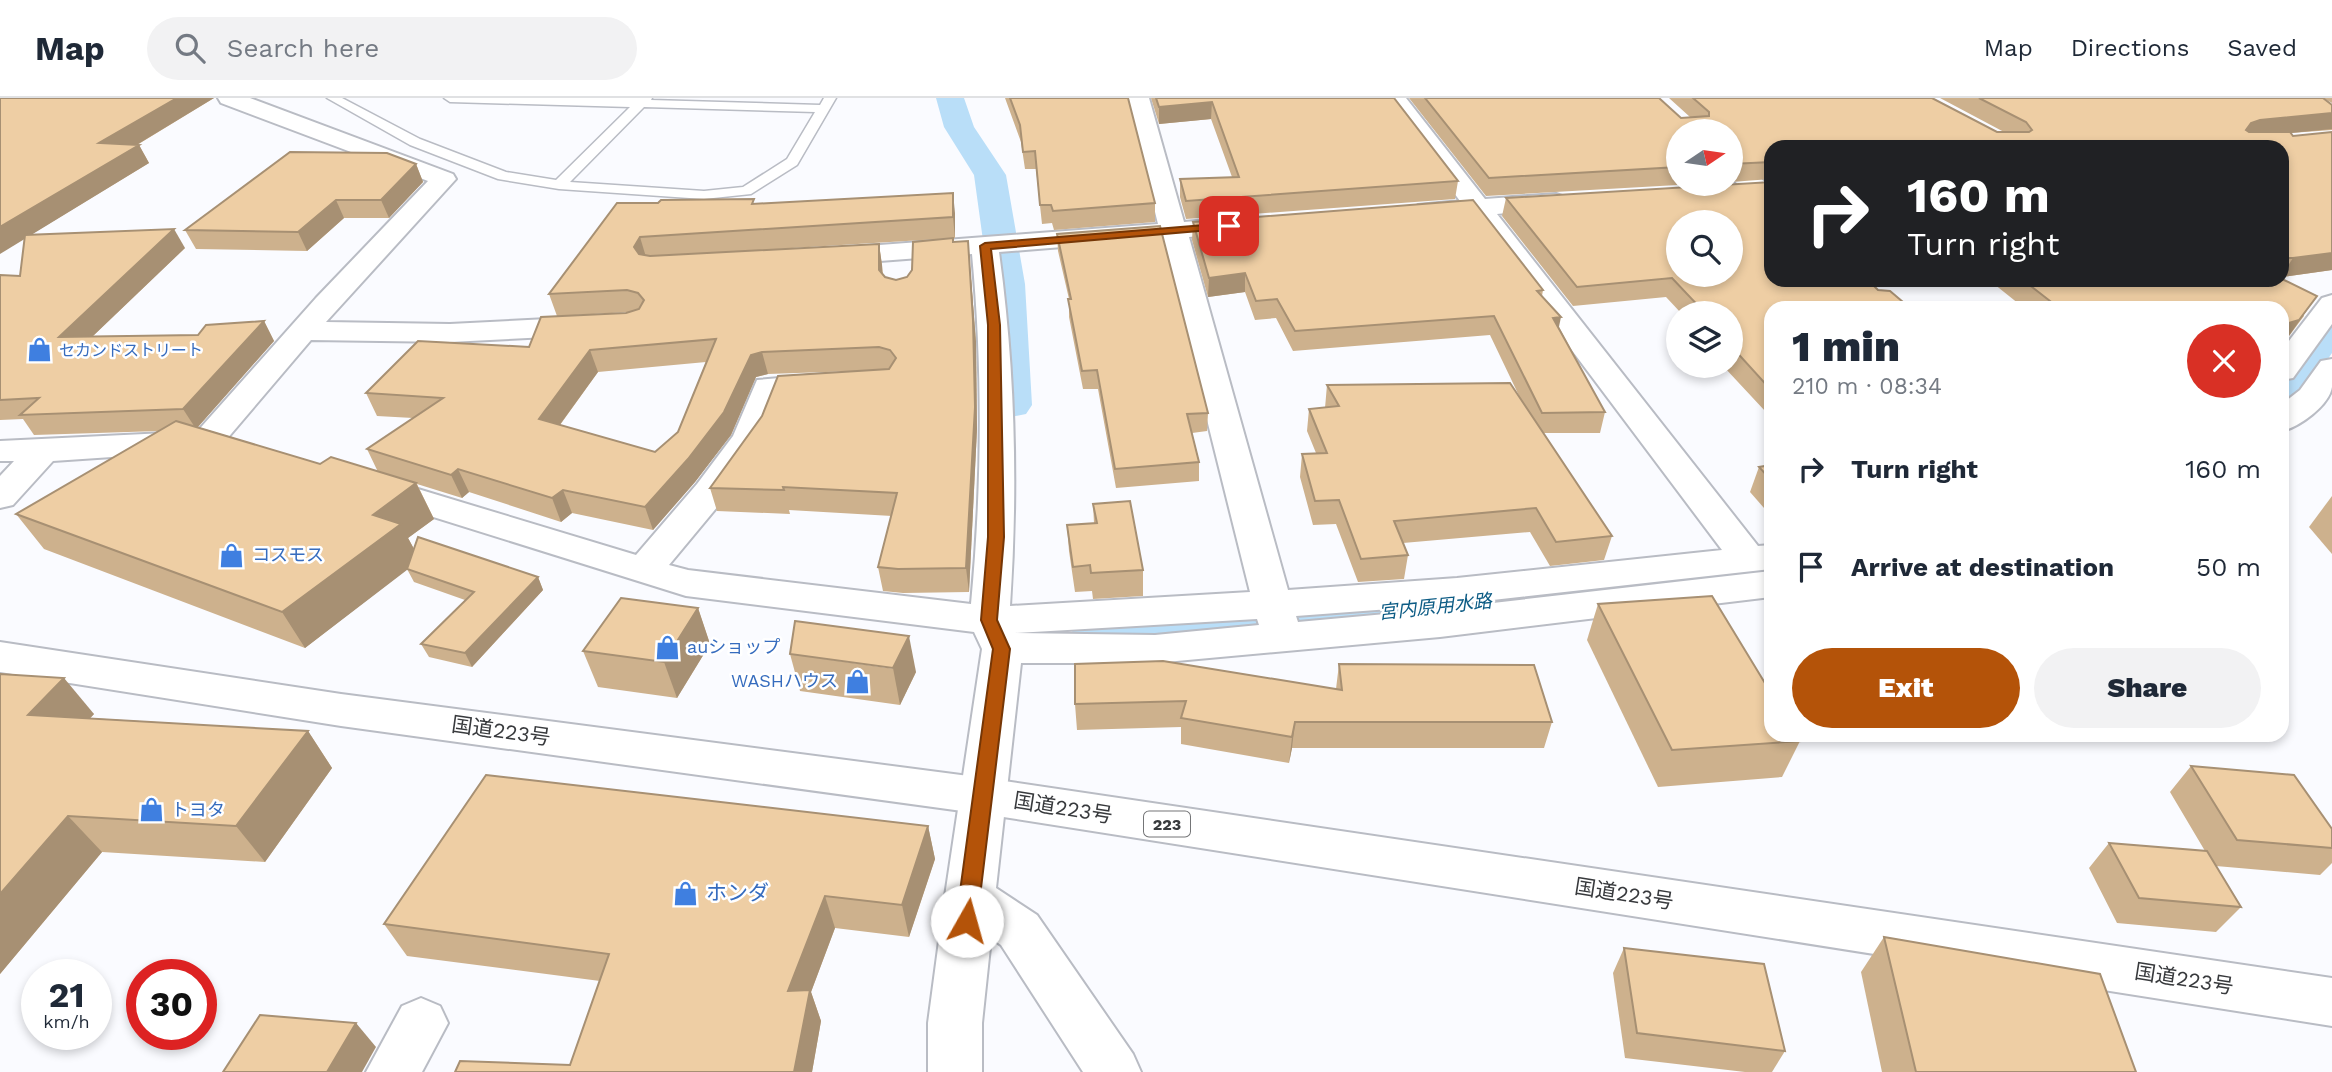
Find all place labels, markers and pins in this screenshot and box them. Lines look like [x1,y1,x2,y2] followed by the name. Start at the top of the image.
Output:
[1199,196,1259,256] pin
[25,336,53,364] shop icon: セカンドストリート
[59,341,203,360] place label: セカンドストリート
[218,541,246,569] shop icon: コスモス
[252,544,324,565] place label: コスモス
[653,633,681,661] shop icon: auショップ
[687,636,780,657] place label: auショップ
[844,667,872,695] shop icon: WASHハウス
[731,670,838,691] place label: WASHハウス
[137,796,165,824] shop icon: トヨタ
[171,799,225,820] place label: トヨタ
[672,879,700,907] shop icon: ホンダ
[706,880,769,905] place label: ホンダ

